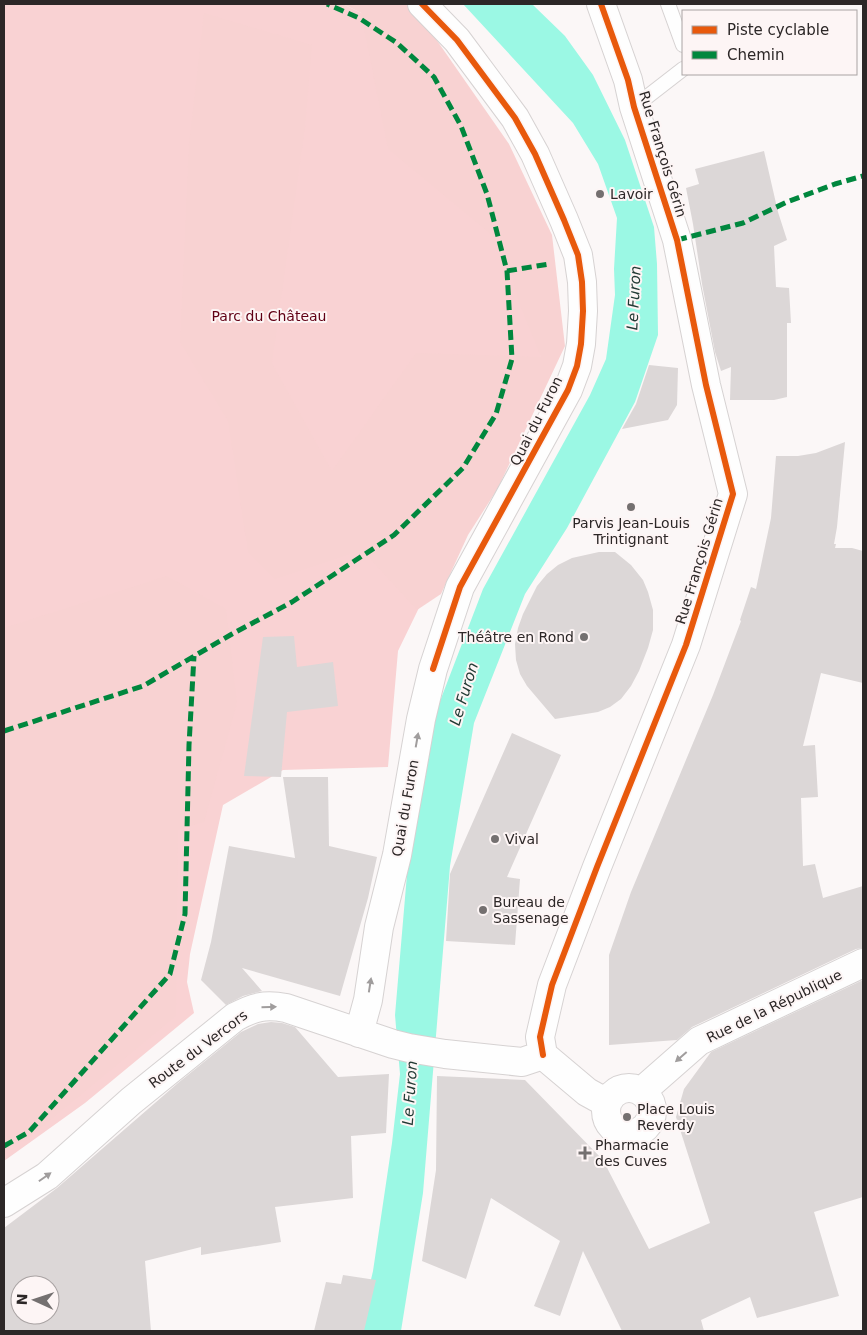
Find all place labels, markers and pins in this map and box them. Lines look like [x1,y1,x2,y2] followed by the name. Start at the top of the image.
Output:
[610,186,653,202] place label: Lavoir
[594,188,606,200] marker: Lavoir
[625,501,637,513] marker: Parvis Jean-Louis Trintignant
[572,515,690,547] place label: Parvis Jean-Louis Trintignant
[457,629,574,645] place label: Théâtre en Rond
[578,631,590,643] marker: Théâtre en Rond
[505,831,539,847] place label: Vival
[489,833,501,845] marker: Vival
[493,894,569,926] place label: Bureau de Sassenage
[477,904,489,916] marker: Bureau de Sassenage
[637,1101,715,1133] place label: Place Louis Reverdy
[621,1111,633,1123] marker: Place Louis Reverdy
[595,1137,669,1169] place label: Pharmacie des Cuves
[579,1147,591,1159] marker: Pharmacie des Cuves

